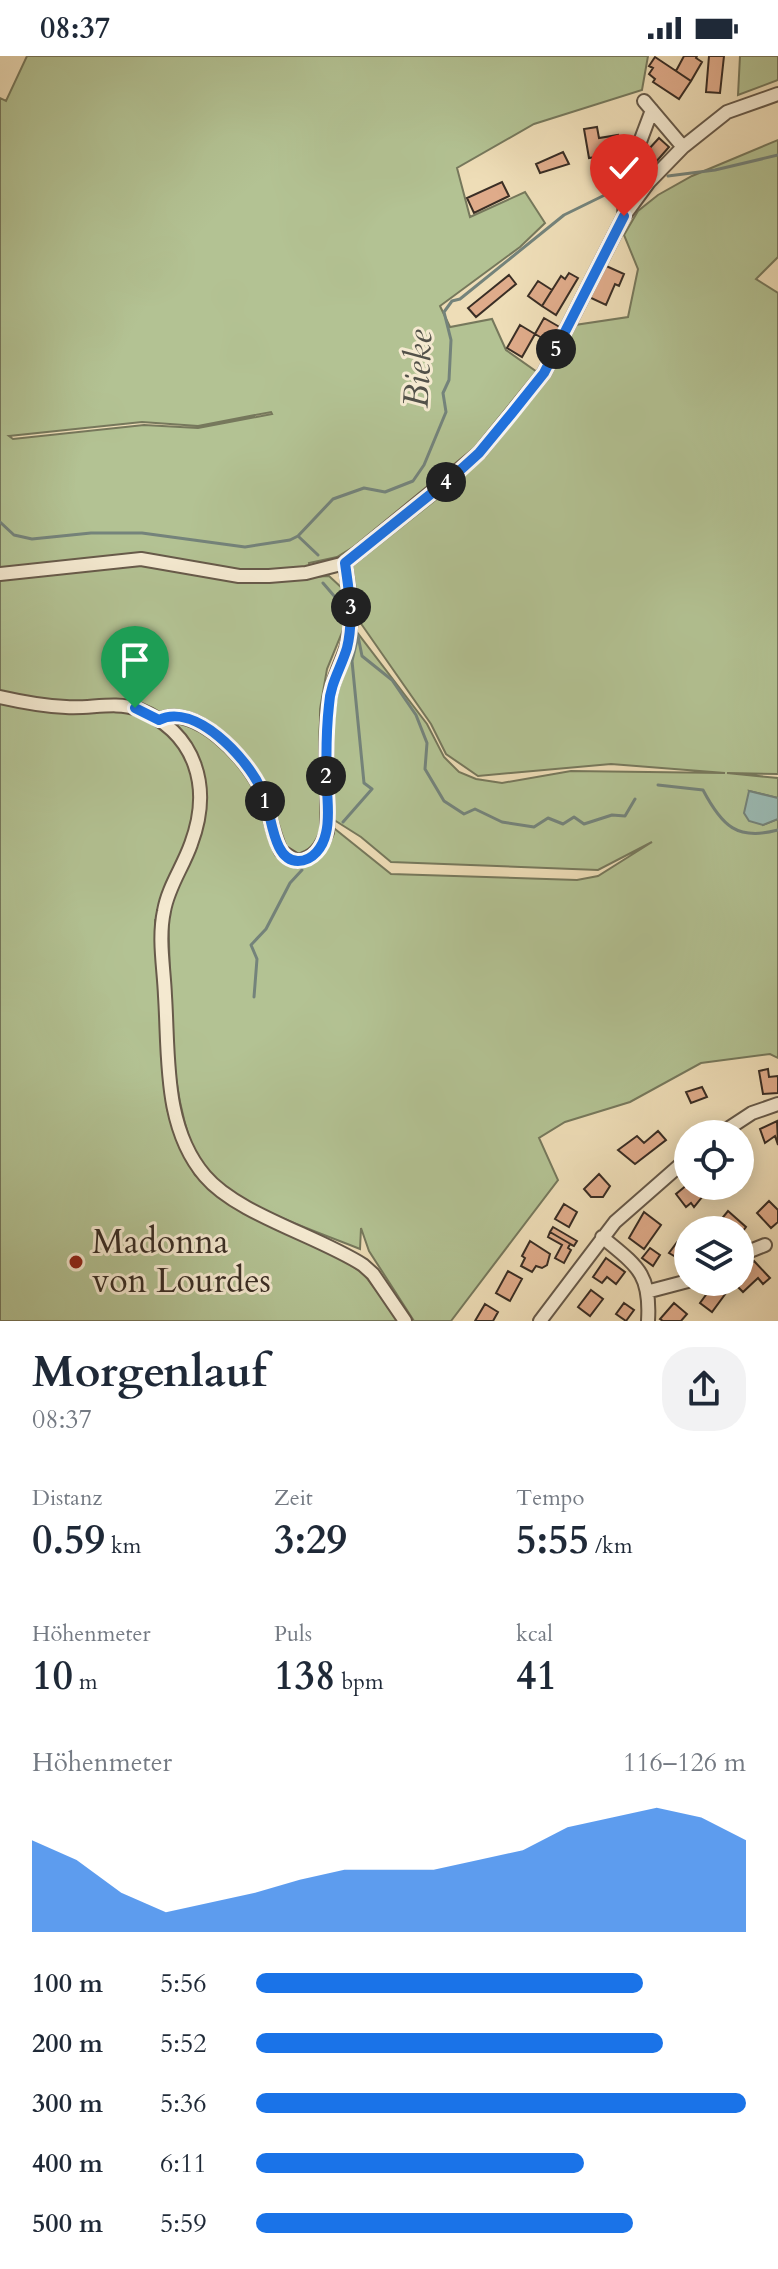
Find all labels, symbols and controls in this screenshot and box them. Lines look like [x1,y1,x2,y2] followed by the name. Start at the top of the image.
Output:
[40,8,110,49] text: 08:37
[590,134,658,216] pin
[602,146,646,190] icon: check
[391,327,445,409] water label: Bieke
[536,329,576,369] pin: 5
[550,334,562,364] text: 5
[426,462,466,502] pin: 4
[440,467,452,497] text: 4
[331,587,371,627] pin: 3
[345,592,357,622] text: 3
[101,626,169,708] pin
[113,638,157,682] icon: arrive
[306,756,346,796] pin: 2
[320,761,332,791] text: 2
[245,781,285,821] pin: 1
[259,786,271,816] text: 1
[674,1120,754,1296] map controls
[674,1120,754,1200] button: locate
[674,1216,754,1296] button: layers
[92,1219,271,1304] place label: Madonna von Lourdes
[67,1253,85,1271] marker: Madonna von Lourdes
[32,1342,267,1402] text: Morgenlauf
[662,1347,746,1431] button: share
[32,1402,92,1437] text: 08:37
[32,1483,102,1513] text: Distanz
[274,1483,313,1513] text: Zeit
[516,1483,584,1513] text: Tempo
[32,1513,105,1568] text: 0.59
[274,1513,347,1568] text: 3:29
[516,1513,589,1568] text: 5:55
[105,1531,141,1561] text: km
[589,1531,633,1561] text: /km
[32,1619,150,1649] text: Höhenmeter
[274,1619,312,1649] text: Puls
[516,1619,553,1649] text: kcal
[32,1649,73,1704] text: 10
[274,1649,335,1704] text: 138
[516,1649,557,1704] text: 41
[73,1667,98,1697] text: m
[335,1667,384,1697] text: bpm
[32,1745,172,1780] text: Höhenmeter
[623,1745,746,1780] text: 116–126 m
[32,1966,103,2001] text: 100 m
[160,1966,207,2001] text: 5:56
[32,2026,103,2061] text: 200 m
[160,2026,207,2061] text: 5:52
[32,2086,103,2121] text: 300 m
[160,2086,207,2121] text: 5:36
[32,2146,103,2181] text: 400 m
[160,2146,207,2181] text: 6:11
[32,2206,103,2241] text: 500 m
[160,2206,207,2241] text: 5:59

